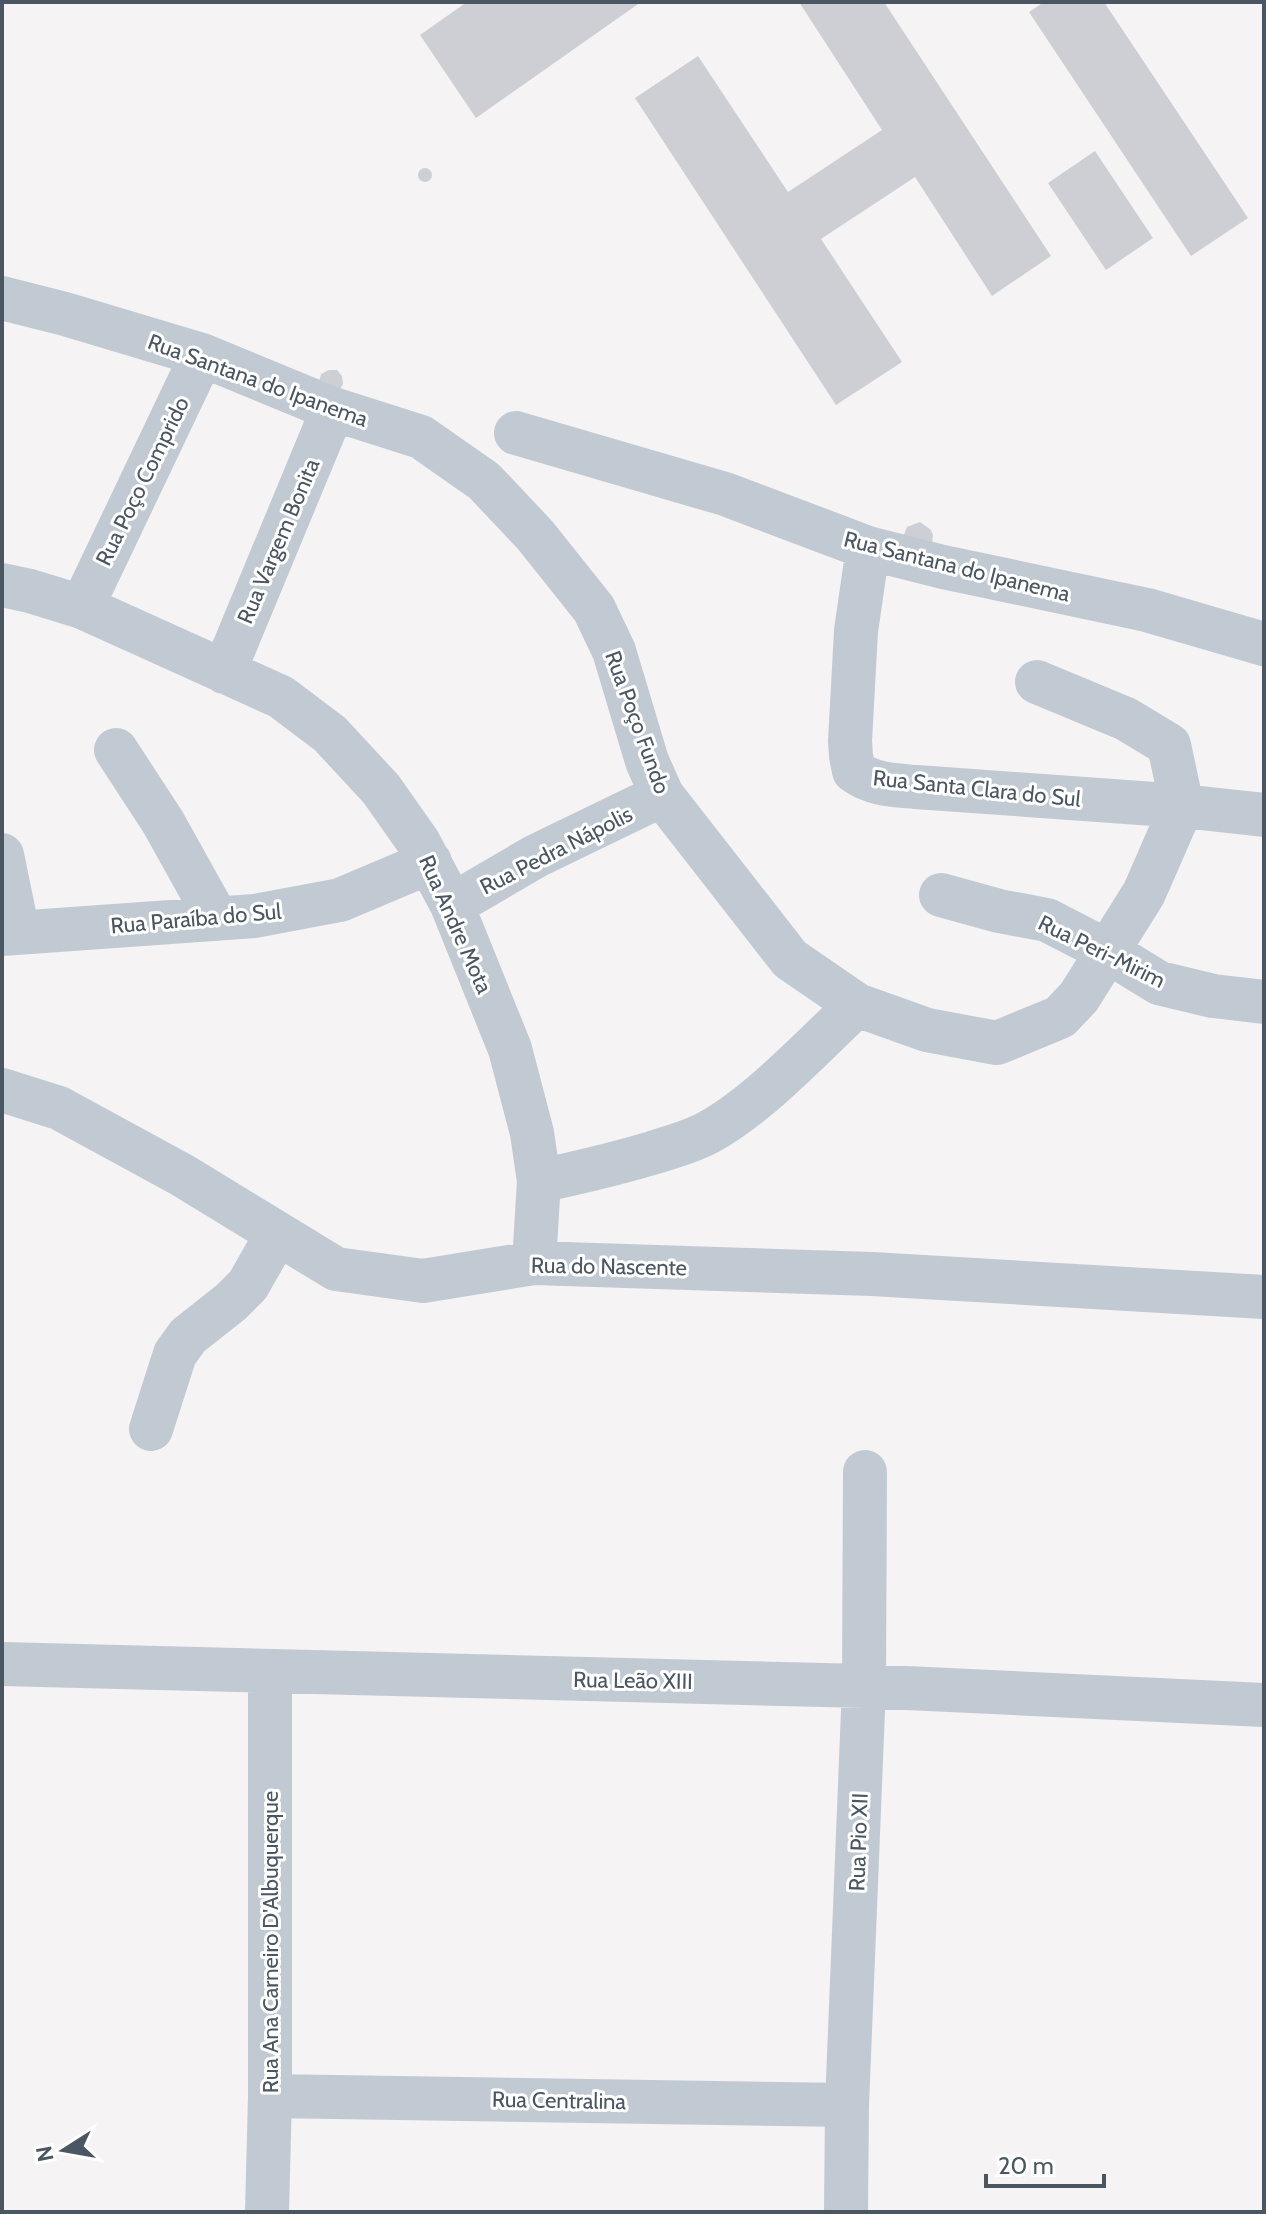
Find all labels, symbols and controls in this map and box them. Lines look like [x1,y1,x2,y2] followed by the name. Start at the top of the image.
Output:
[144,328,372,433] street label: Rua Santana do Ipanema
[90,393,195,570] street label: Rua Poço Comprido
[232,454,326,628] street label: Rua Vargem Bonita
[841,525,1073,608] street label: Rua Santana do Ipanema
[599,647,676,797] street label: Rua Poço Fundo
[872,764,1083,813] street label: Rua Santa Clara do Sul
[476,800,637,900] street label: Rua Pedra Nápolis
[413,851,498,998] street label: Rua Andre Mota
[110,898,283,939] street label: Rua Paraíba do Sul
[1034,909,1170,994] street label: Rua Peri-Mirim
[531,1252,687,1281] street label: Rua do Nascente
[573,1666,693,1695] street label: Rua Leão XIII
[257,1791,284,2093] street label: Rua Ana Carneiro D'Albuquerque
[843,1792,874,1892] street label: Rua Pio XII
[492,2086,627,2115] street label: Rua Centralina
[24,2110,104,2190] north arrow
[986,2138,1104,2188] scale bar
[30,2144,60,2164] text: N
[998,2151,1054,2180] text: 20 m

